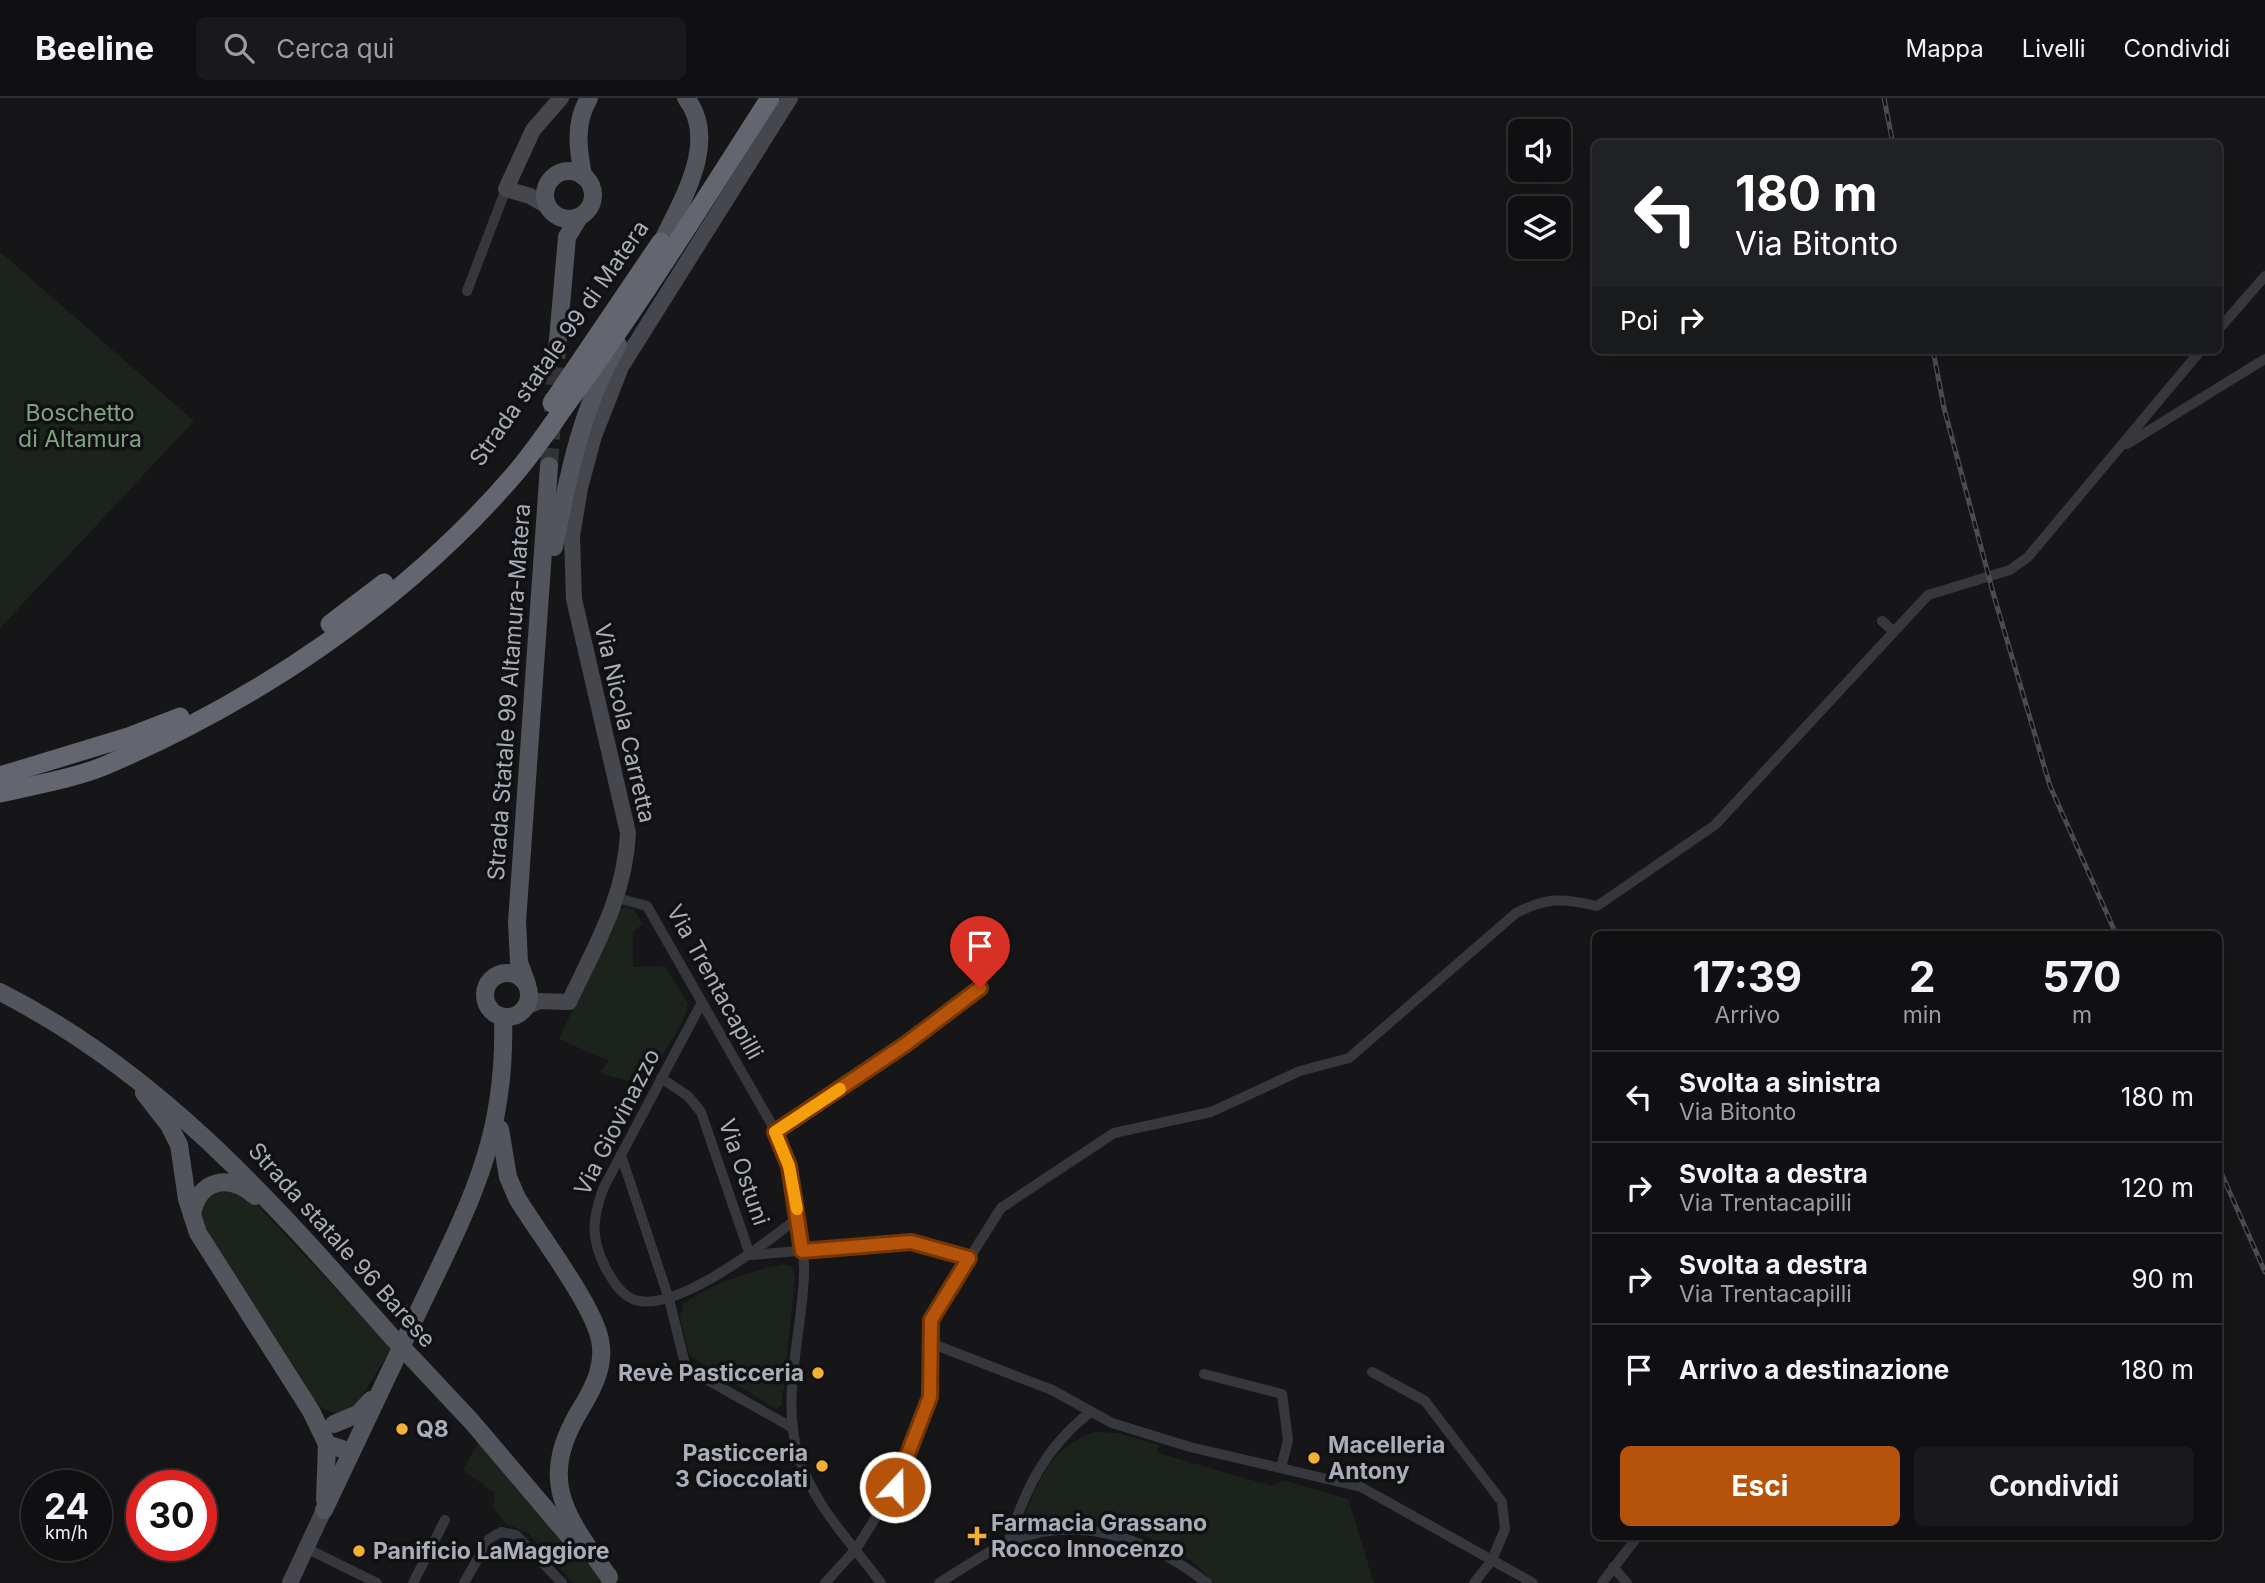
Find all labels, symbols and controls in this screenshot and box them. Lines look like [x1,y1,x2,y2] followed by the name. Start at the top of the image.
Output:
[196,17,686,80] search box
[35,28,154,68] text: Beeline
[220,29,258,67] icon: search
[276,33,394,64] text: Cerca qui
[1905,34,1984,63] text: Mappa
[2022,34,2086,63] text: Livelli
[2124,34,2230,63] text: Condividi
[1508,119,1571,259] map controls
[1508,119,1571,182] button: sound
[1735,164,1877,223] text: 180 m
[1620,168,1711,259] icon: left
[1508,196,1571,259] button: layers
[463,215,655,471] street label: Strada statale 99 di Matera
[1735,224,1898,263] text: Via Bitonto
[1672,301,1710,339] icon: right
[1620,305,1658,336] text: Poi
[18,399,142,453] park label: Boschetto di Altamura
[482,503,536,881] street label: Strada Statale 99 Altamura-Matera
[588,621,662,825] street label: Via Nicola Carretta
[661,900,769,1064] street label: Via Trentacapilli
[950,916,1010,988] pin
[961,927,999,965] icon: arrive
[1693,951,1802,1002] text: 17:39
[1909,951,1936,1002] text: 2
[2043,951,2121,1002] text: 570
[1714,1001,1780,1029] text: Arrivo
[1903,1001,1942,1029] text: min
[2072,1001,2092,1029] text: m
[568,1044,666,1200] street label: Via Giovinazzo
[1679,1067,1881,1098] text: Svolta a sinistra
[1620,1078,1658,1116] icon: left
[2121,1081,2194,1112] text: 180 m
[1679,1098,1796,1126] text: Via Bitonto
[713,1115,775,1229] street label: Via Ostuni
[243,1137,441,1353] street label: Strada statale 96 Barese
[1679,1158,1868,1189] text: Svolta a destra
[1620,1169,1658,1207] icon: right
[2121,1172,2194,1203] text: 120 m
[1679,1189,1852,1217] text: Via Trentacapilli
[1679,1249,1868,1280] text: Svolta a destra
[1620,1260,1658,1298] icon: right
[2131,1263,2194,1294] text: 90 m
[1679,1280,1852,1308] text: Via Trentacapilli
[1620,1351,1658,1389] icon: arrive
[1679,1354,1949,1385] text: Arrivo a destinazione
[2121,1354,2194,1385] text: 180 m
[618,1359,804,1387] place label: Revè Pasticceria
[810,1365,826,1381] marker: Revè Pasticceria
[416,1415,449,1443] place label: Q8
[394,1421,410,1437] marker: Q8
[1328,1431,1445,1485] place label: Macelleria Antony
[675,1439,808,1493] place label: Pasticceria 3 Cioccolati
[1620,1446,1900,1526] button: Esci
[1914,1446,2194,1526] button: Condividi
[858,1450,932,1524] position arrow
[1306,1450,1322,1466] marker: Macelleria Antony
[814,1458,830,1474] marker: Pasticceria 3 Cioccolati
[126,1470,217,1561] speed limit sign: 30
[44,1485,89,1527] text: 24
[991,1509,1207,1563] place label: Farmacia Grassano Rocco Innocenzo
[45,1522,88,1543] text: km/h
[969,1528,985,1544] marker: Farmacia Grassano Rocco Innocenzo
[373,1537,609,1565] place label: Panificio LaMaggiore
[351,1543,367,1559] marker: Panificio LaMaggiore

